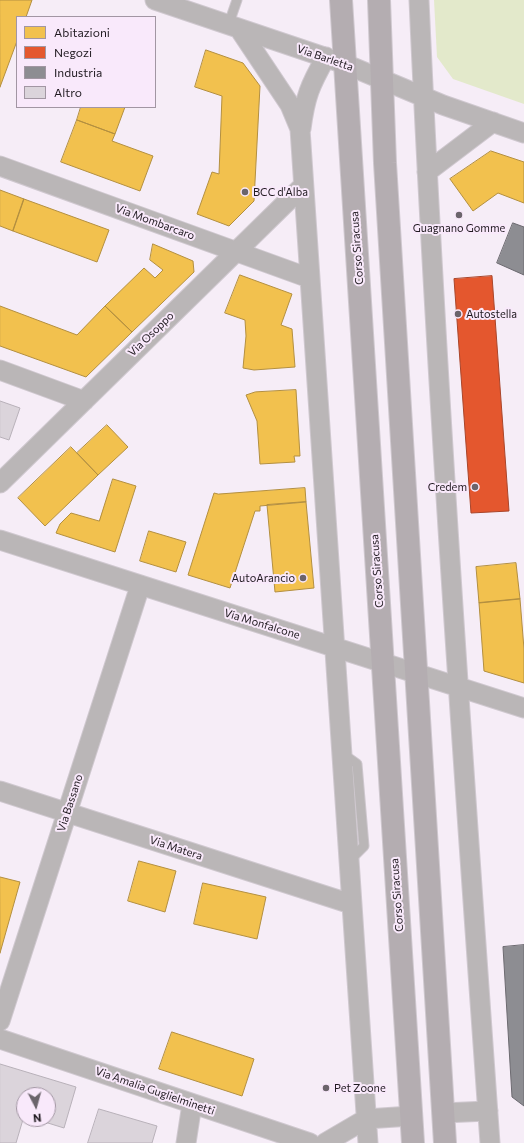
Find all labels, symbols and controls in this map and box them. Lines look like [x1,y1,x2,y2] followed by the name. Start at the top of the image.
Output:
[16,16,156,108] legend
[54,25,110,39] text: Abitazioni
[295,42,355,74] street label: Via Barletta
[54,45,92,59] text: Negozi
[54,65,102,79] text: Industria
[54,85,82,99] text: Altro
[253,185,308,199] place label: BCC d'Alba
[240,187,250,197] marker: BCC d'Alba
[114,202,196,242] street label: Via Mombarcaro
[454,210,464,220] marker: Guagnano Gomme
[348,211,366,285] street label: Corso Siracusa
[413,221,505,235] place label: Guagnano Gomme
[466,307,517,321] place label: Autostella
[125,309,177,359] street label: Via Osoppo
[453,309,463,319] marker: Autostella
[428,480,467,494] place label: Credem
[470,482,480,492] marker: Credem
[368,534,386,608] street label: Corso Siracusa
[232,571,295,585] place label: AutoArancio
[298,573,308,583] marker: AutoArancio
[223,606,301,642] street label: Via Monfalcone
[54,773,86,833] street label: Via Bassano
[148,833,204,863] street label: Via Matera
[388,858,406,932] street label: Corso Siracusa
[94,1064,216,1118] street label: Via Amalia Guglielminetti
[334,1081,386,1095] place label: Pet Zoone
[321,1083,331,1093] marker: Pet Zoone
[16,1087,56,1127] north arrow
[32,1112,42,1125] text: N

